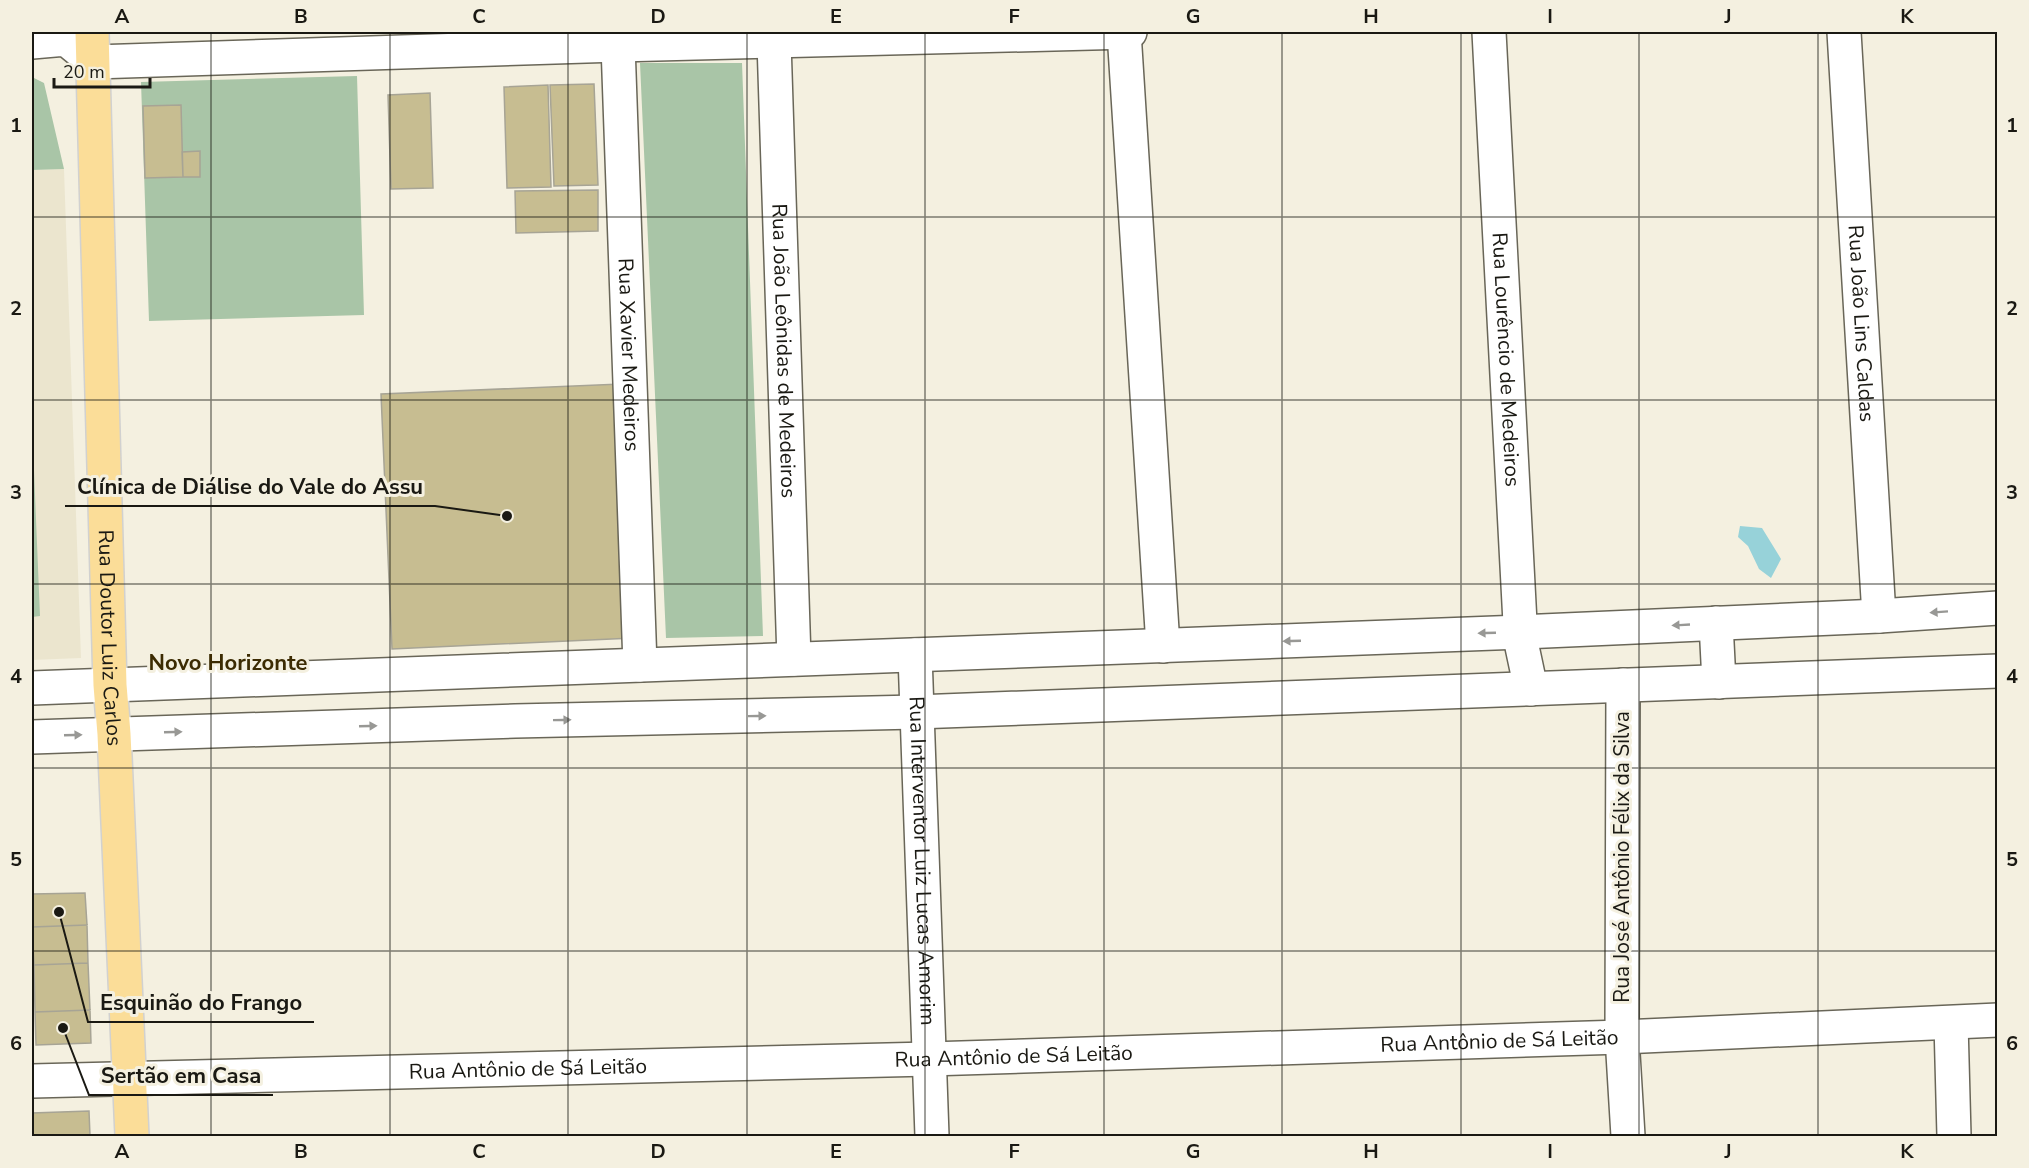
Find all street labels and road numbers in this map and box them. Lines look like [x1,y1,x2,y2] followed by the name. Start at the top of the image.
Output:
[765,203,803,498] street label: Rua João Leônidas de Medeiros
[1842,224,1881,423] street label: Rua João Lins Caldas
[1486,232,1527,488] street label: Rua Lourêncio de Medeiros
[612,258,646,452] street label: Rua Xavier Medeiros
[92,529,129,747] street label: Rua Doutor Luiz Carlos
[902,696,942,1026] street label: Rua Interventor Luiz Lucas Amorim
[1608,711,1636,1003] street label: Rua José Antônio Félix da Silva
[1380,1023,1619,1059] street label: Rua Antônio de Sá Leitão
[894,1039,1133,1074] street label: Rua Antônio de Sá Leitão
[408,1052,647,1086] street label: Rua Antônio de Sá Leitão

